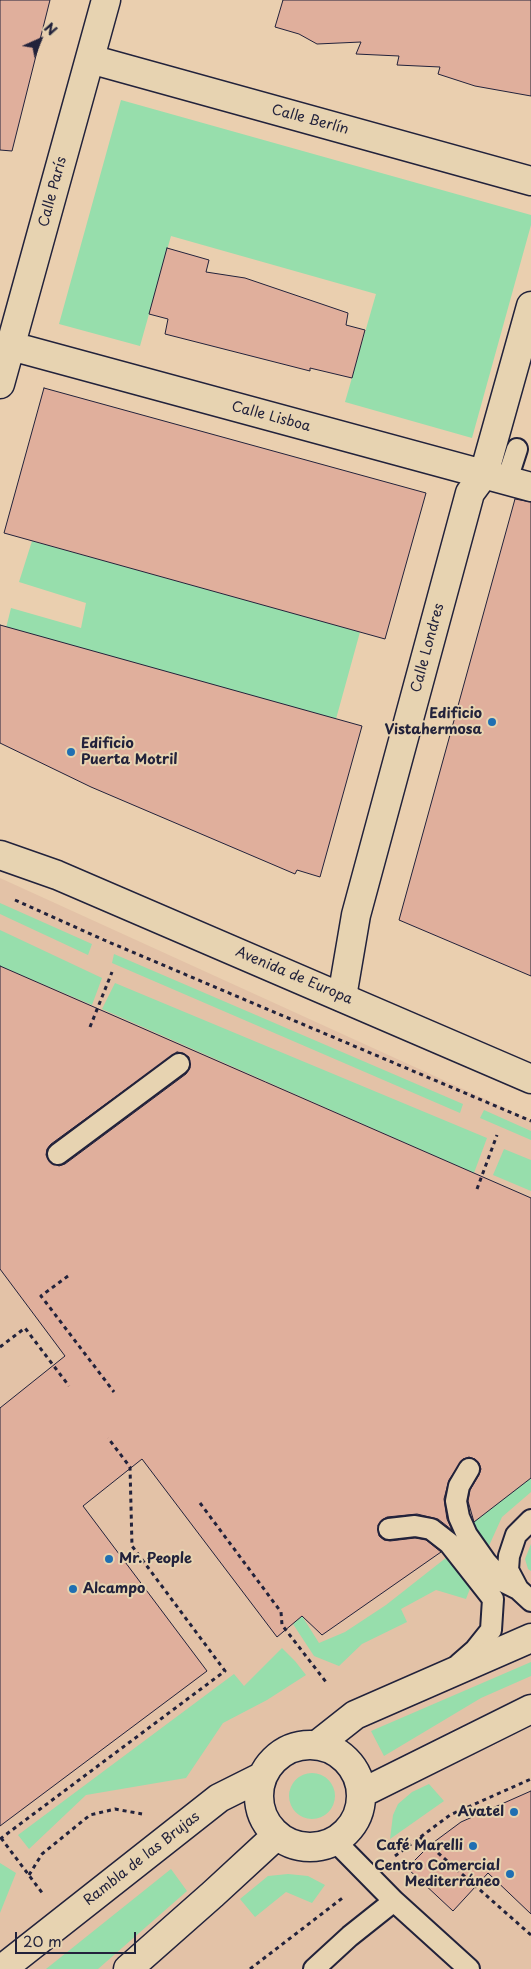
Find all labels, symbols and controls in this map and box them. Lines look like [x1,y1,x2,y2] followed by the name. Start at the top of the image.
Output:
[15,15,65,65] north arrow
[39,17,62,40] text: N
[270,102,350,138] street label: Calle Berlín
[36,155,70,229] street label: Calle París
[230,398,312,436] street label: Calle Lisboa
[408,602,448,694] street label: Calle Londres
[384,706,482,739] place label: Edificio Vistahermosa
[486,716,498,728] marker: Edificio Vistahermosa
[81,736,178,769] place label: Edificio Puerta Motril
[65,746,77,758] marker: Edificio Puerta Motril
[233,944,355,1008] street label: Avenida de Europa
[119,1551,192,1567] place label: Mr. People
[103,1553,115,1565] marker: Mr. People
[83,1581,145,1597] place label: Alcampo
[67,1583,79,1595] marker: Alcampo
[458,1804,504,1820] place label: Avatel
[508,1806,520,1818] marker: Avatel
[81,1809,203,1909] street label: Rambla de las Brujas
[376,1838,463,1854] place label: Café Marelli
[467,1840,479,1852] marker: Café Marelli
[374,1858,500,1890] place label: Centro Comercial Mediterráneo
[504,1868,516,1880] marker: Centro Comercial Mediterráneo
[18,1922,139,1954] scale bar
[23,1929,62,1952] text: 20 m

